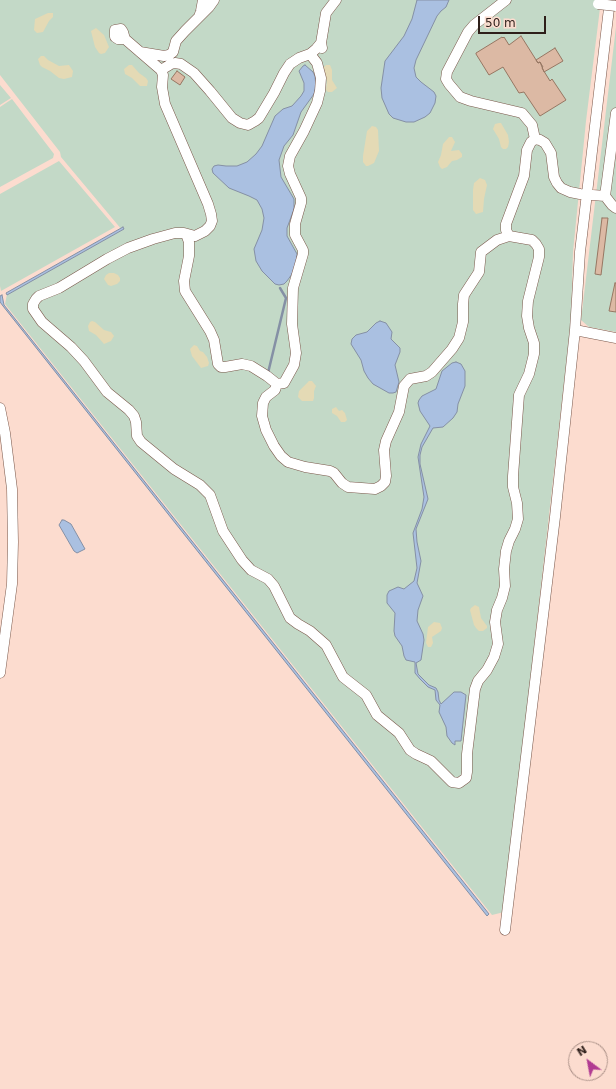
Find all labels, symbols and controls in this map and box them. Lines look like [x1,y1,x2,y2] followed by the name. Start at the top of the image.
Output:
[480,8,548,34] scale bar
[485,16,516,30] text: 50 m
[568,1041,608,1081] north arrow
[575,1043,589,1059] text: N

